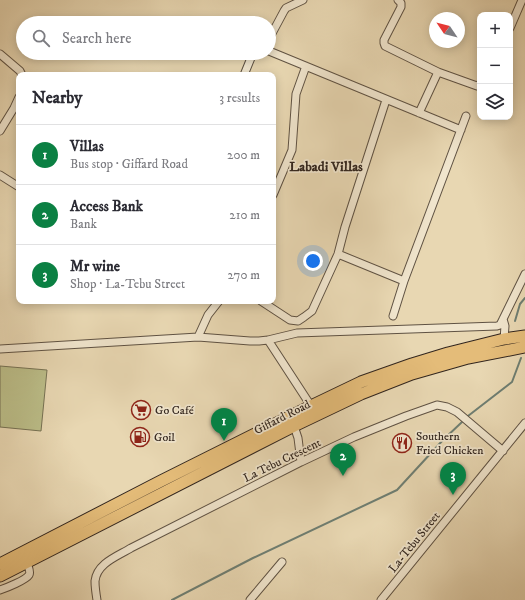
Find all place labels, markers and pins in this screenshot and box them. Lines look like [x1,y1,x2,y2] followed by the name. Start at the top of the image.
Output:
[130,399,152,421] supermarket icon: Go Café
[155,403,194,418] place label: Go Café
[211,408,237,441] pin: 1
[129,426,151,448] fuel station icon: Goil
[416,429,484,458] place label: Southern Fried Chicken
[154,430,175,445] place label: Goil
[391,432,413,454] restaurant icon: Southern Fried Chicken
[330,443,356,476] pin: 2
[440,462,466,495] pin: 3

